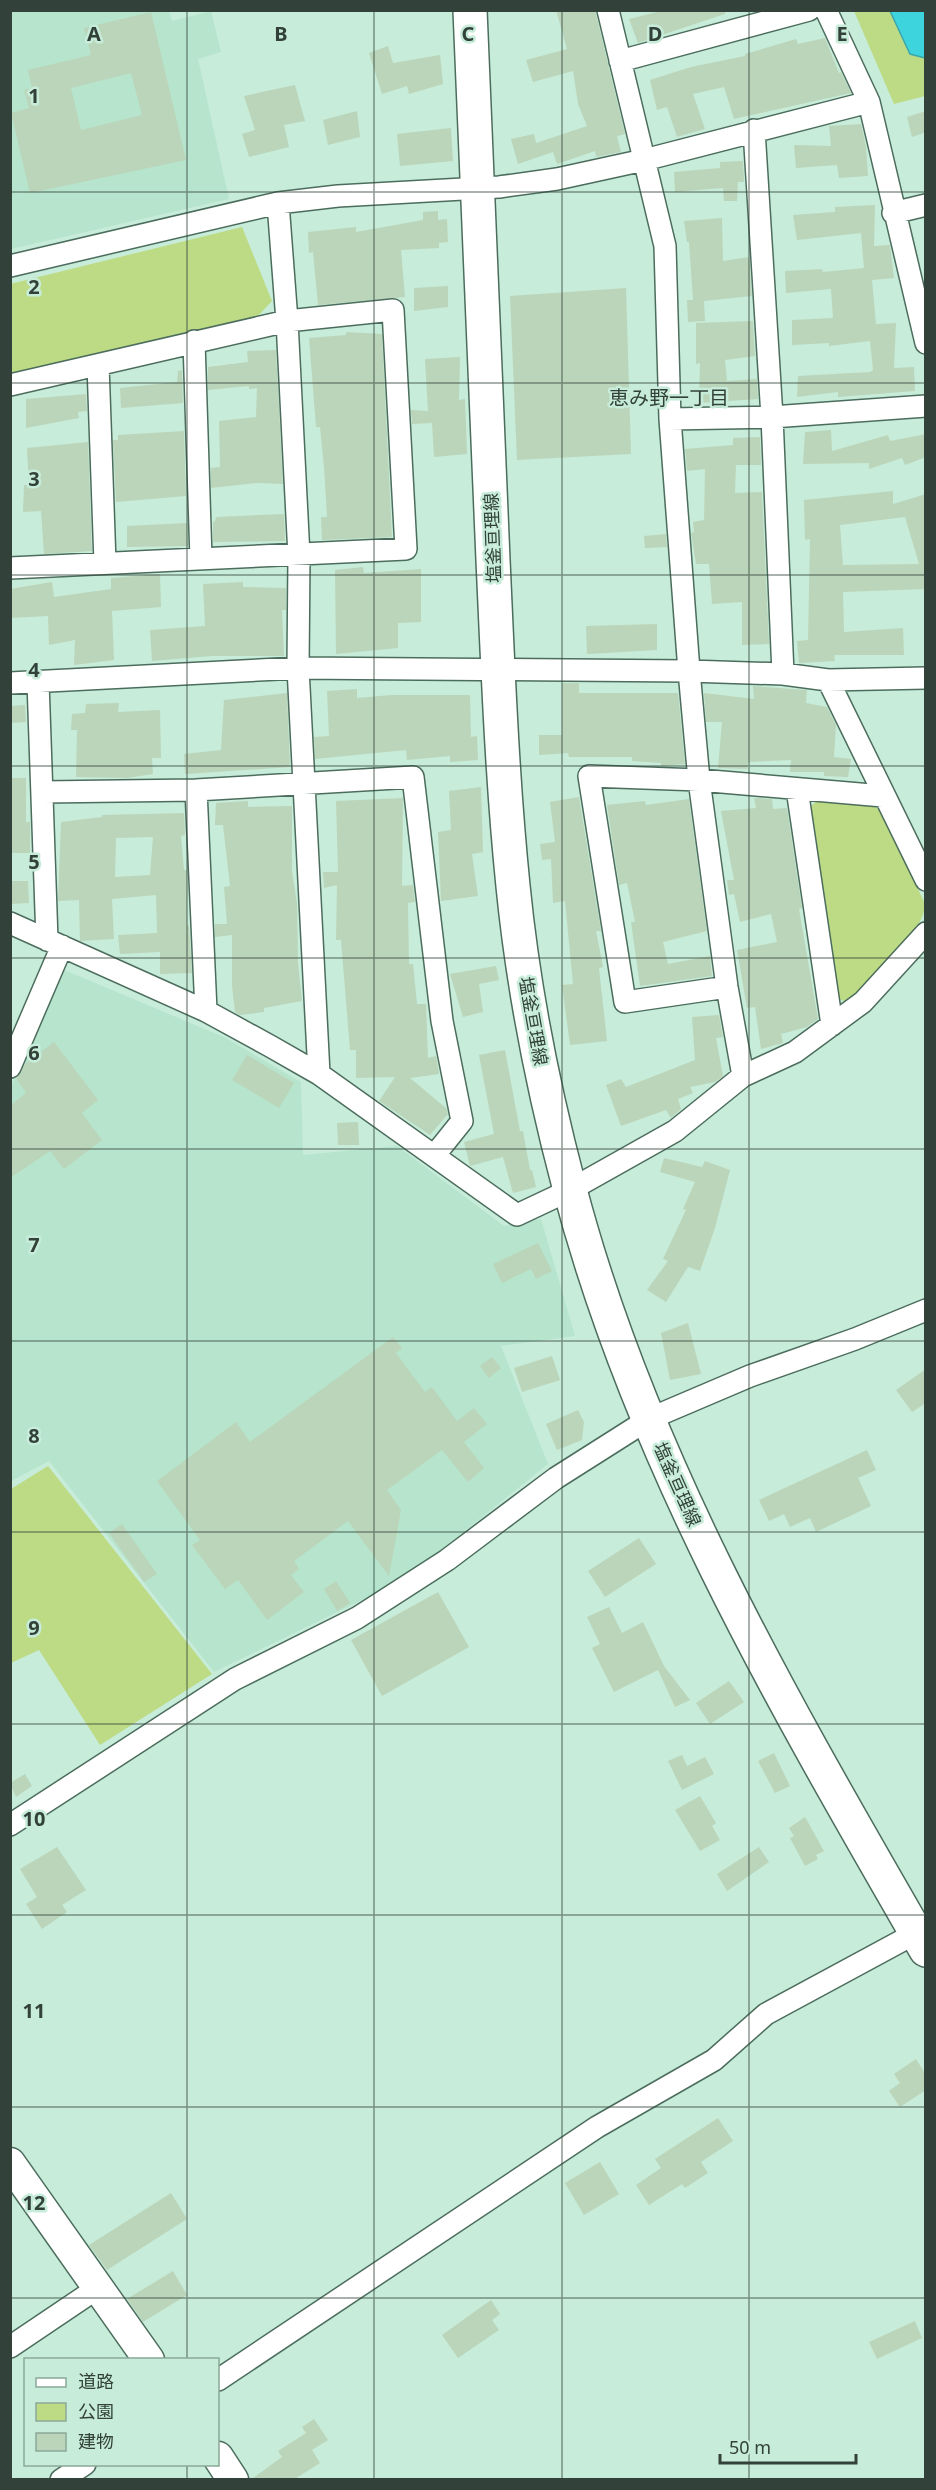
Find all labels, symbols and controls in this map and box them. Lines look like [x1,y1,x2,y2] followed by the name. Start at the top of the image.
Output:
[87,20,101,47] text: A
[274,20,288,47] text: B
[462,20,475,47] text: C
[648,20,662,47] text: D
[836,20,848,47] text: E
[28,82,40,109] text: 1
[28,273,40,300] text: 2
[609,384,729,411] district label: 恵み野一丁目
[28,465,40,492] text: 3
[478,493,506,583] street label: 塩釜亘理線
[28,656,40,683] text: 4
[28,848,40,875] text: 5
[514,975,554,1067] street label: 塩釜亘理線
[28,1039,40,1066] text: 6
[28,1231,40,1258] text: 7
[28,1422,40,1449] text: 8
[649,1438,707,1530] street label: 塩釜亘理線
[28,1614,40,1641] text: 9
[23,1805,45,1832] text: 10
[23,1997,45,2024] text: 11
[23,2189,45,2216] text: 12
[24,2358,219,2466] legend
[78,2369,114,2393] text: 道路
[78,2399,114,2423] text: 公園
[720,2427,856,2465] scale bar
[78,2429,114,2453] text: 建物
[729,2435,771,2459] text: 50 m

